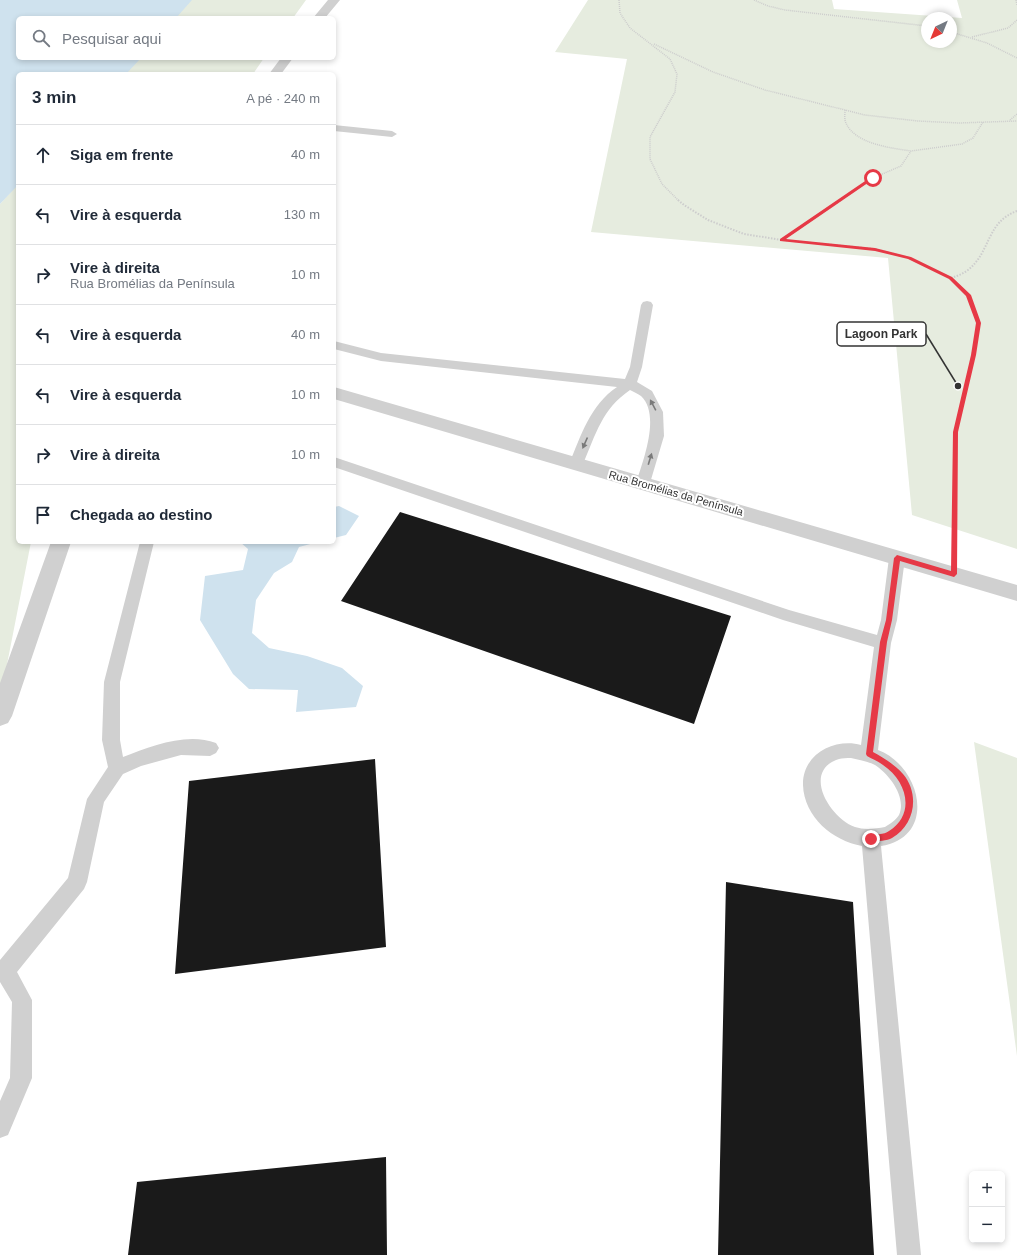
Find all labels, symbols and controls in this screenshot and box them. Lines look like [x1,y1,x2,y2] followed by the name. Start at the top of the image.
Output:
[921,12,957,48] north arrow
[16,16,336,60] search box
[30,27,52,49] icon: search
[62,30,161,47] text: Pesquisar aqui
[32,88,76,107] text: 3 min
[246,91,320,106] text: A pé · 240 m
[32,144,54,166] icon: ahead
[70,146,173,163] text: Siga em frente
[291,147,320,162] text: 40 m
[864,169,882,187] route start
[32,204,54,226] icon: left
[70,206,181,223] text: Vire à esquerda
[284,207,320,222] text: 130 m
[70,259,160,276] text: Vire à direita
[32,264,54,286] icon: right
[291,267,320,282] text: 10 m
[70,276,235,291] text: Rua Bromélias da Península
[837,322,926,346] callout: Lagoon Park
[32,324,54,346] icon: left
[70,326,181,343] text: Vire à esquerda
[291,327,320,342] text: 40 m
[845,327,918,341] text: Lagoon Park
[32,384,54,406] icon: left
[70,386,181,403] text: Vire à esquerda
[291,387,320,402] text: 10 m
[650,399,656,411] one-way arrow
[582,438,588,449] one-way arrow
[32,444,54,466] icon: right
[70,446,160,463] text: Vire à direita
[291,447,320,462] text: 10 m
[647,453,653,465] one-way arrow
[607,468,746,518] street label: Rua Bromélias da Península
[32,504,54,526] icon: arrive
[70,506,213,523] text: Chegada ao destino
[862,830,880,848] route end
[969,1171,1005,1243] map controls
[969,1171,1005,1207] button: +
[969,1207,1005,1243] button: −

